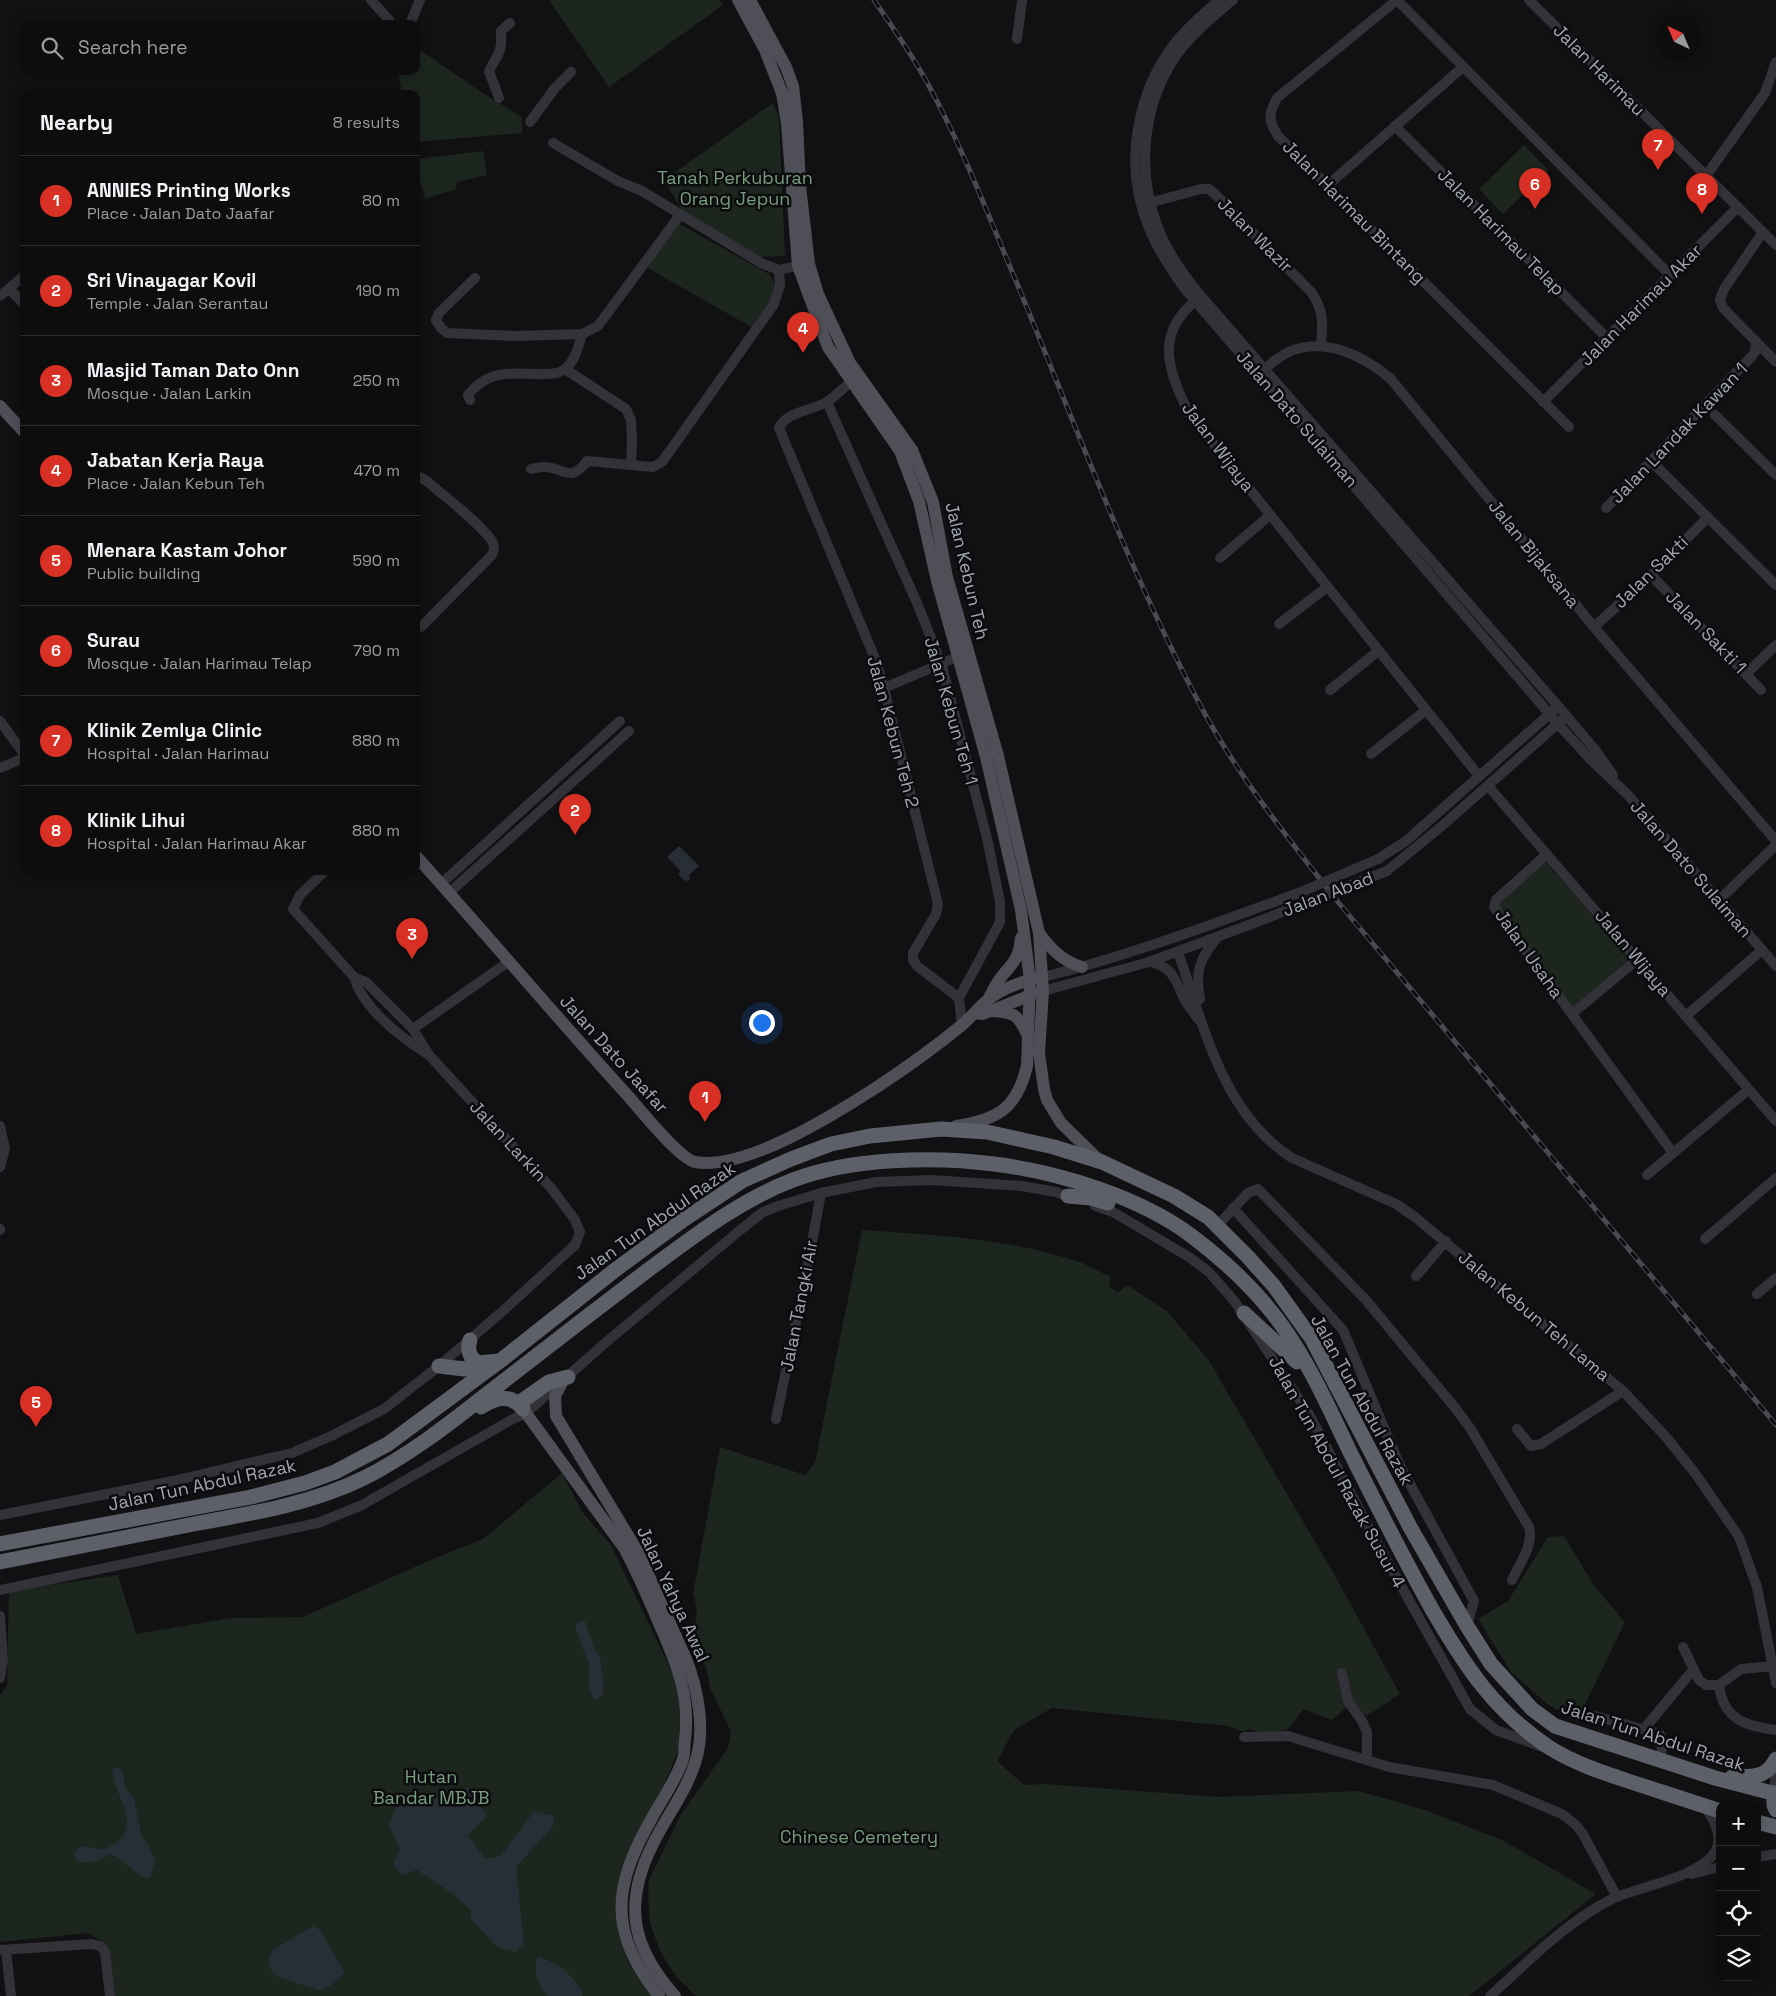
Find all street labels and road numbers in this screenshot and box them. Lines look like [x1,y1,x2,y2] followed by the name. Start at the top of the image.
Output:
[1548,19,1650,121] street label: Jalan Harimau
[1278,135,1431,288] street label: Jalan Harimau Bintang
[1433,163,1570,300] street label: Jalan Harimau Telap
[1213,192,1298,277] street label: Jalan Wazir
[1575,239,1707,371] street label: Jalan Harimau Akar
[1231,345,1363,492] street label: Jalan Dato Sulaiman
[1605,357,1752,508] street label: Jalan Landak Kawan 1
[1177,397,1260,496] street label: Jalan Wijaya
[1484,495,1585,612] street label: Jalan Bijaksana
[940,500,995,642] street label: Jalan Kebun Teh
[1609,530,1693,613] street label: Jalan Sakti
[1661,585,1752,678] street label: Jalan Sakti 1
[919,634,984,787] street label: Jalan Kebun Teh 1
[862,654,925,810] street label: Jalan Kebun Teh 2
[1625,795,1757,942] street label: Jalan Dato Sulaiman
[1279,866,1376,921] street label: Jalan Abad
[1490,904,1569,1003] street label: Jalan Usaha
[1590,904,1677,1001] street label: Jalan Wijaya
[555,990,674,1118] street label: Jalan Dato Jaafar
[465,1095,552,1186] street label: Jalan Larkin
[570,1156,740,1285] street label: Jalan Tun Abdul Razak
[774,1238,823,1374] street label: Jalan Tangki Air
[1454,1245,1615,1386] street label: Jalan Kebun Teh Lama
[1306,1310,1419,1489] street label: Jalan Tun Abdul Razak
[1264,1352,1411,1592] street label: Jalan Tun Abdul Razak Susur 4
[106,1453,298,1516] street label: Jalan Tun Abdul Razak
[632,1522,715,1665] street label: Jalan Yahya Awal
[1558,1695,1748,1776] street label: Jalan Tun Abdul Razak

